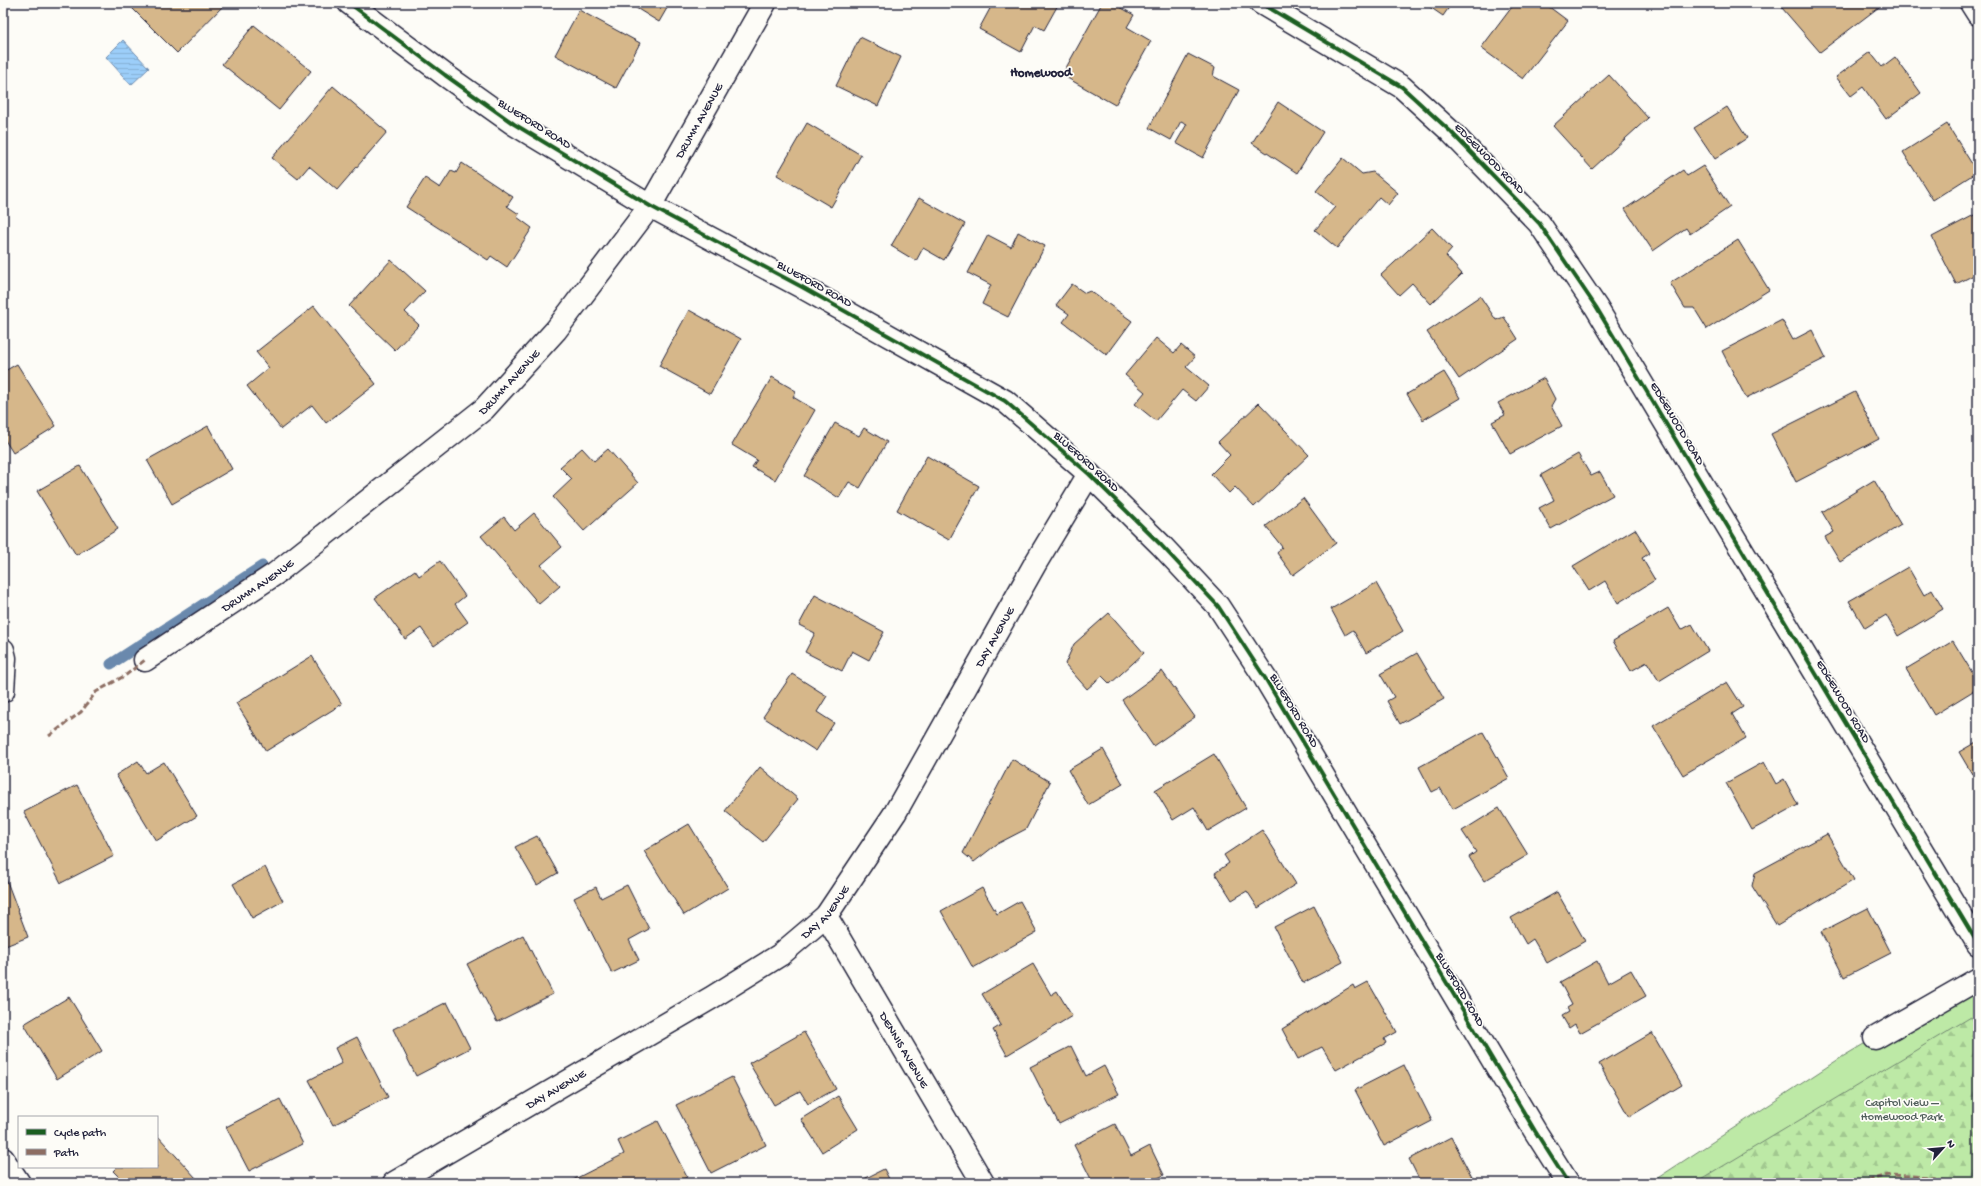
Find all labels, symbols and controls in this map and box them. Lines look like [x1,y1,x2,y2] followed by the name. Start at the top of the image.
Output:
[1010,66,1073,81] district label: Homewood
[673,81,727,162] street label: DRUMM AVENUE
[494,96,573,153] street label: BLUEFORD ROAD
[1450,121,1527,198] street label: EDGEWOOD ROAD
[773,258,854,311] street label: BLUEFORD ROAD
[476,347,544,420] street label: DRUMM AVENUE
[1646,380,1707,468] street label: EDGEWOOD ROAD
[1049,429,1122,496] street label: BLUEFORD ROAD
[219,557,298,617] street label: DRUMM AVENUE
[973,605,1019,671] street label: DAY AVENUE
[1812,658,1873,746] street label: EDGEWOOD ROAD
[1265,671,1321,751] street label: BLUEFORD ROAD
[798,883,854,944] street label: DAY AVENUE
[1431,950,1487,1030] street label: BLUEFORD ROAD
[875,1009,931,1092] street label: DENNIS AVENUE
[523,1067,589,1114] street label: DAY AVENUE
[1861,1097,1945,1125] park label: Capitol View – Homewood Park
[18,1116,158,1168] legend
[54,1127,107,1141] text: Cycle path
[1923,1128,1963,1168] north arrow
[1943,1138,1957,1150] text: N
[53,1147,79,1161] text: Path

